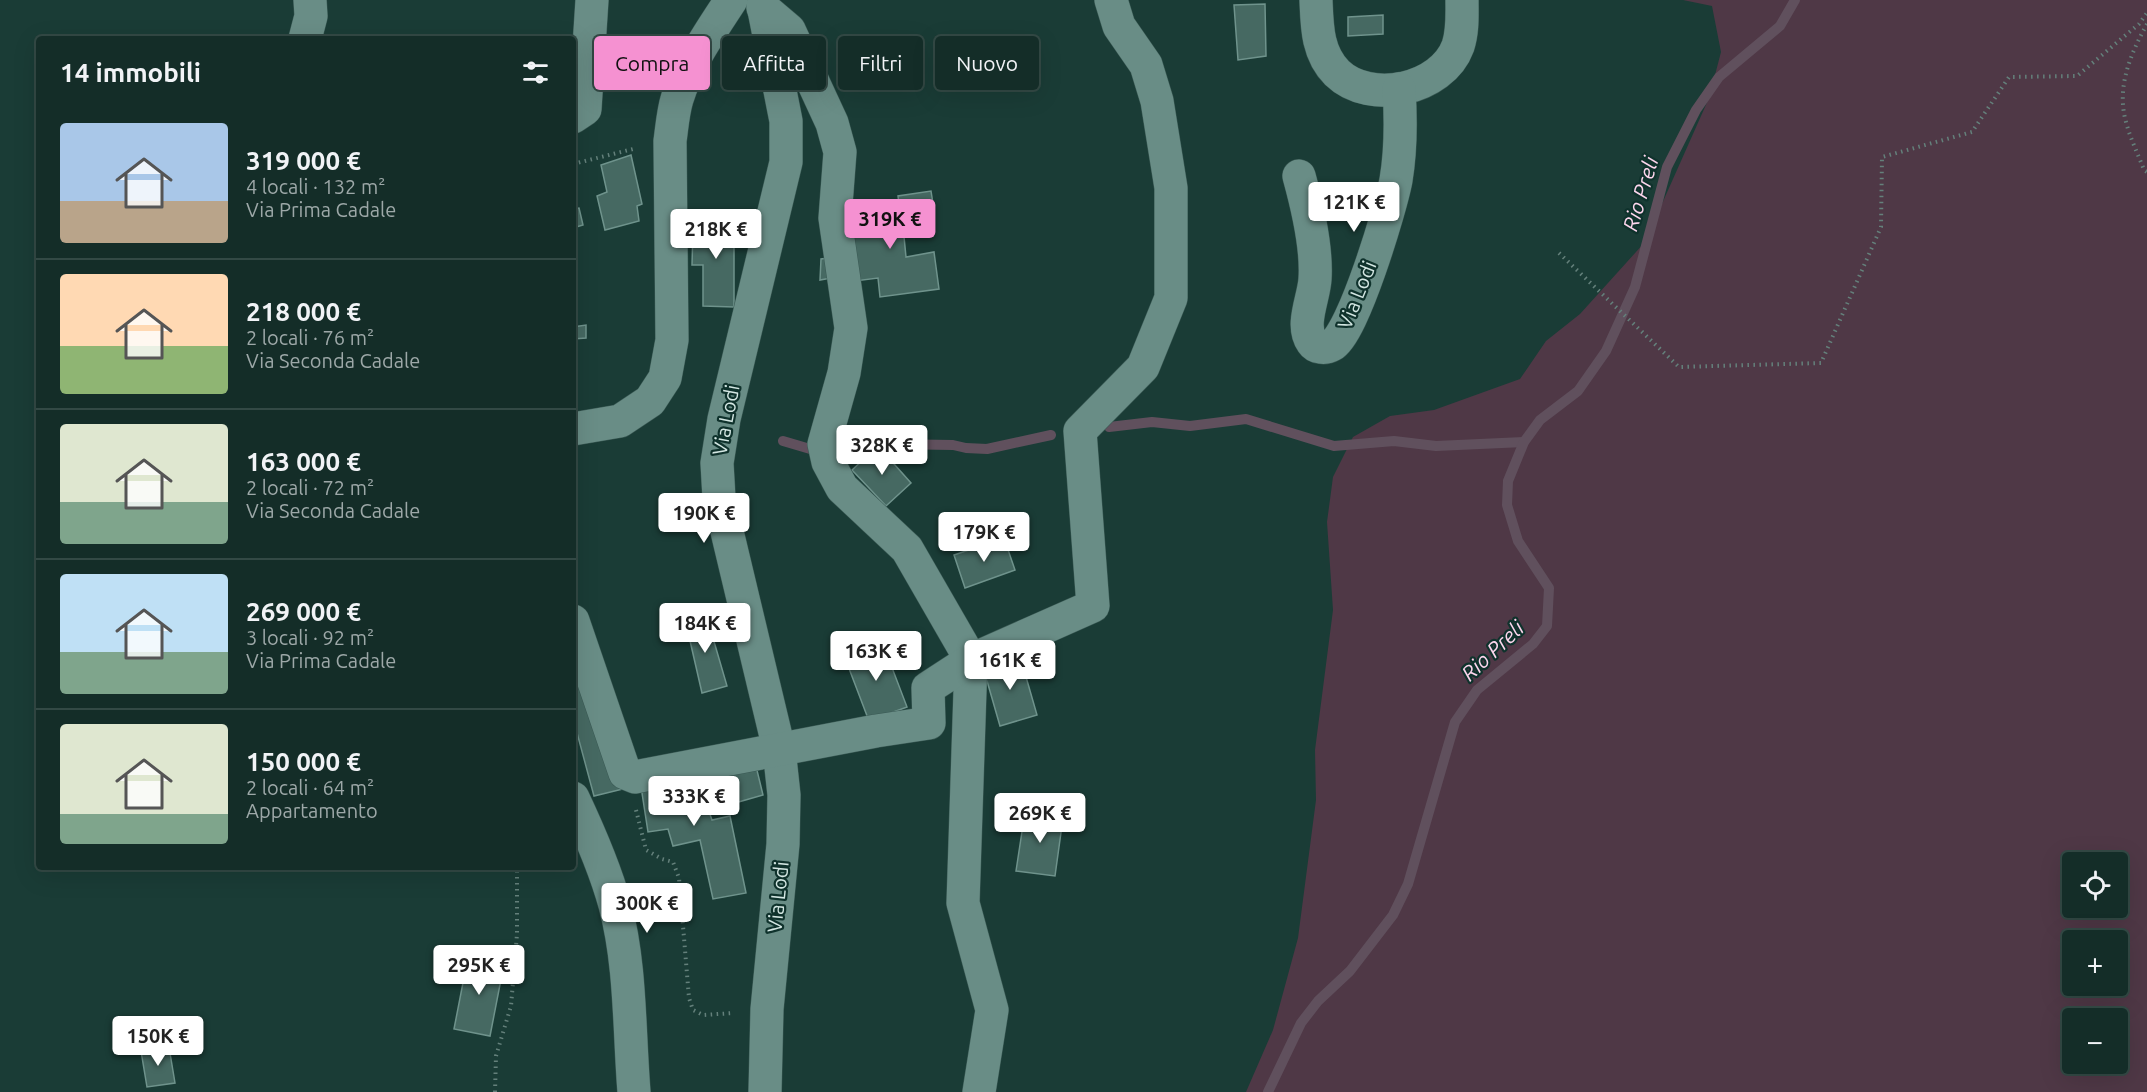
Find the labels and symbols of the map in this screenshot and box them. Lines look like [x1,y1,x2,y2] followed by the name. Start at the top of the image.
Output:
[1617,153,1663,234] water label: Rio Preli
[1305,182,1403,233] pin: 121K €
[841,199,939,250] pin: 319K €
[667,209,765,260] pin: 218K €
[1332,257,1381,332] street label: Via Lodi
[707,383,744,457] street label: Via Lodi
[833,425,931,476] pin: 328K €
[655,493,753,544] pin: 190K €
[935,512,1033,563] pin: 179K €
[656,603,754,654] pin: 184K €
[1456,615,1529,685] water label: Rio Preli
[827,631,925,682] pin: 163K €
[961,640,1059,691] pin: 161K €
[645,776,743,827] pin: 333K €
[991,793,1089,844] pin: 269K €
[762,860,793,934] street label: Via Lodi
[598,883,696,934] pin: 300K €
[430,945,528,996] pin: 295K €
[109,1016,207,1067] pin: 150K €

